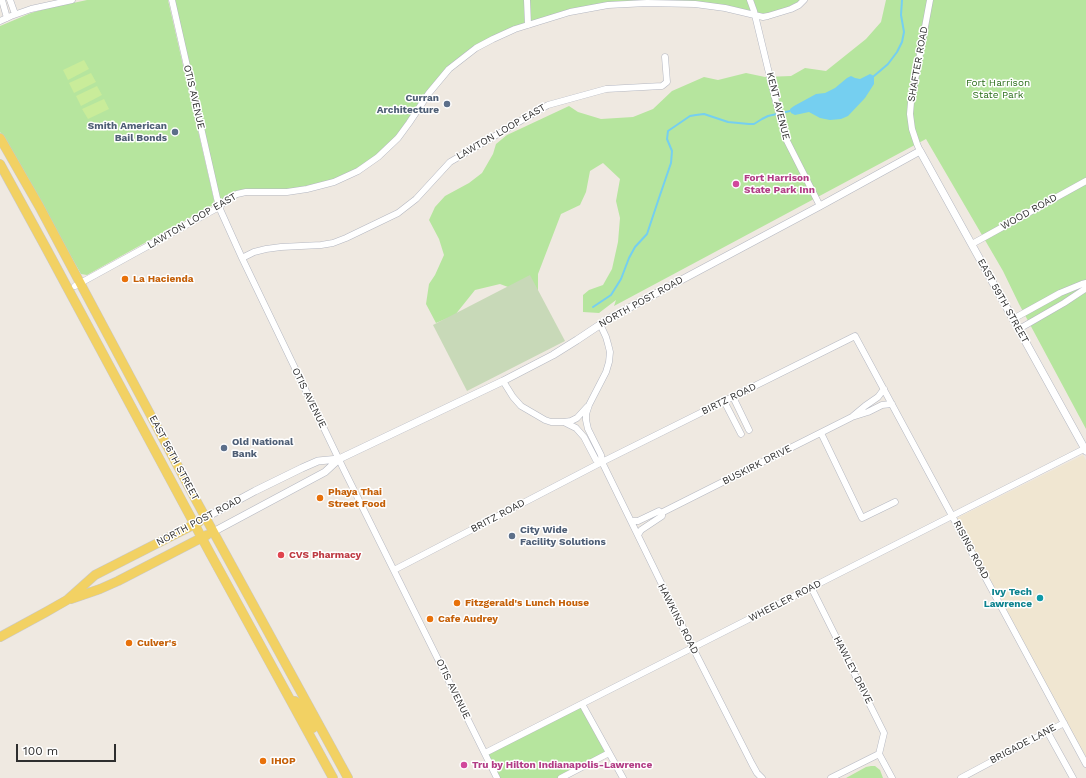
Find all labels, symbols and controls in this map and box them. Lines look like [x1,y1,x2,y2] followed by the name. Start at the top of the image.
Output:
[905,25,931,103] street label: SHAFTER ROAD
[181,64,207,130] street label: OTIS AVENUE
[764,71,792,141] street label: KENT AVENUE
[966,77,1030,100] park label: Fort Harrison State Park
[377,92,439,116] place label: Curran Architecture
[442,99,452,109] marker: Curran Architecture
[454,102,548,162] street label: LAWTON LOOP EAST
[88,120,167,144] place label: Smith American Bail Bonds
[170,127,180,137] marker: Smith American Bail Bonds
[744,172,815,196] place label: Fort Harrison State Park Inn
[731,179,741,189] marker: Fort Harrison State Park Inn
[145,191,239,251] street label: LAWTON LOOP EAST
[999,192,1059,232] street label: WOOD ROAD
[975,257,1031,345] street label: EAST 59TH STREET
[133,273,193,285] place label: La Hacienda
[120,274,130,284] marker: La Hacienda
[597,274,685,330] street label: NORTH POST ROAD
[289,366,329,430] street label: OTIS AVENUE
[700,381,758,417] street label: BIRTZ ROAD
[146,413,202,503] street label: EAST 56TH STREET
[232,436,293,460] place label: Old National Bank
[720,442,794,488] street label: BUSKIRK DRIVE
[219,443,229,453] marker: Old National Bank
[328,486,386,510] place label: Phaya Thai Street Food
[154,493,244,549] street label: NORTH POST ROAD
[315,493,325,503] marker: Phaya Thai Street Food
[469,497,527,535] street label: BRITZ ROAD
[951,519,991,581] street label: RISING ROAD
[520,524,606,548] place label: City Wide Facility Solutions
[507,531,517,541] marker: City Wide Facility Solutions
[289,549,361,561] place label: CVS Pharmacy
[276,550,286,560] marker: CVS Pharmacy
[747,578,823,624] street label: WHEELER ROAD
[655,582,701,656] street label: HAWKINS ROAD
[984,586,1032,610] place label: Ivy Tech Lawrence
[1035,593,1045,603] marker: Ivy Tech Lawrence
[465,597,589,609] place label: Fitzgerald's Lunch House
[452,598,462,608] marker: Fitzgerald's Lunch House
[438,613,498,625] place label: Cafe Audrey
[425,614,435,624] marker: Cafe Audrey
[831,634,875,706] street label: HAWLEY DRIVE
[137,637,176,649] place label: Culver's
[124,638,134,648] marker: Culver's
[433,657,473,721] street label: OTIS AVENUE
[988,722,1058,766] street label: BRIGADE LANE
[18,736,118,762] scale bar
[23,744,58,758] text: 100 m
[271,755,296,767] place label: IHOP
[258,756,268,766] marker: IHOP
[472,759,652,771] place label: Tru by Hilton Indianapolis-Lawrence
[459,760,469,770] marker: Tru by Hilton Indianapolis-Lawrence

